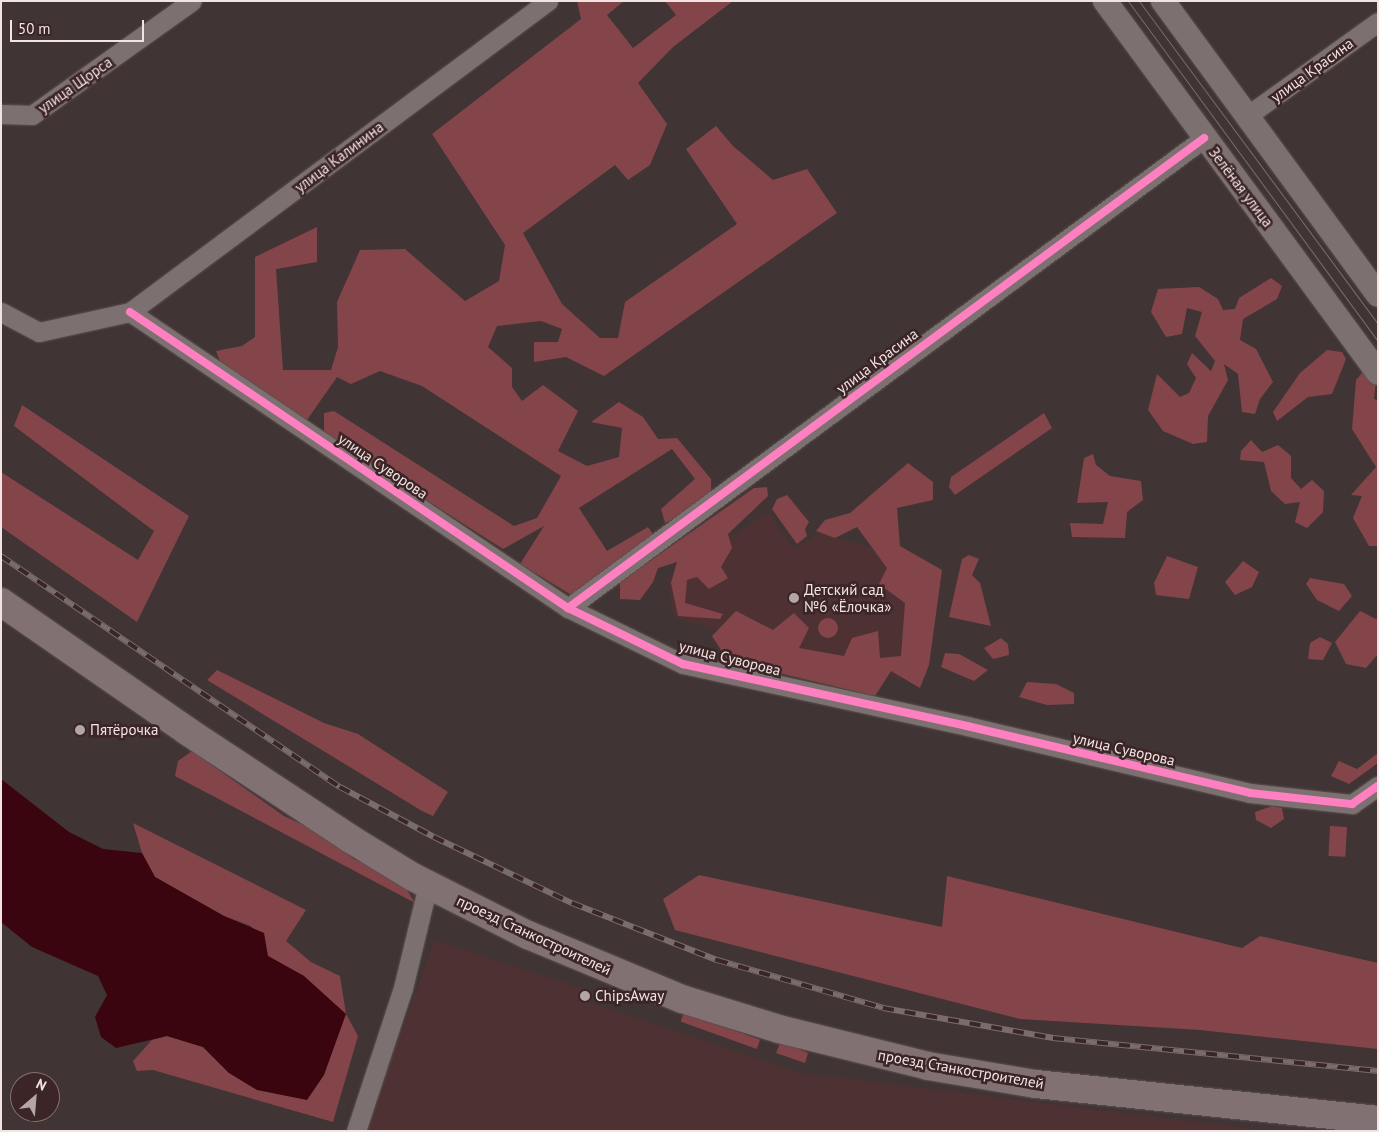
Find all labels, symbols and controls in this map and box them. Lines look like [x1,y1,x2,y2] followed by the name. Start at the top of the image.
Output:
[12,10,146,42] scale bar
[18,19,51,38] text: 50 m
[1267,34,1357,106] street label: улица Красина
[35,53,115,117] street label: улица Щорса
[291,118,387,196] street label: улица Калинина
[1205,143,1277,231] street label: Зелёная улица
[833,325,921,397] street label: улица Красина
[335,429,431,503] street label: улица Суворова
[804,580,891,615] place label: Детский сад №6 «Ёлочка»
[788,592,800,604] marker: Детский сад №6 «Ёлочка»
[677,637,783,679] street label: улица Суворова
[90,721,158,739] place label: Пятёрочка
[74,724,86,736] marker: Пятёрочка
[1071,729,1177,769] street label: улица Суворова
[454,891,614,979] street label: проезд Станкостроителей
[595,987,664,1005] place label: ChipsAway
[579,990,591,1002] marker: ChipsAway
[877,1046,1045,1092] street label: проезд Станкостроителей
[10,1072,60,1122] north arrow
[33,1074,50,1095] text: N

